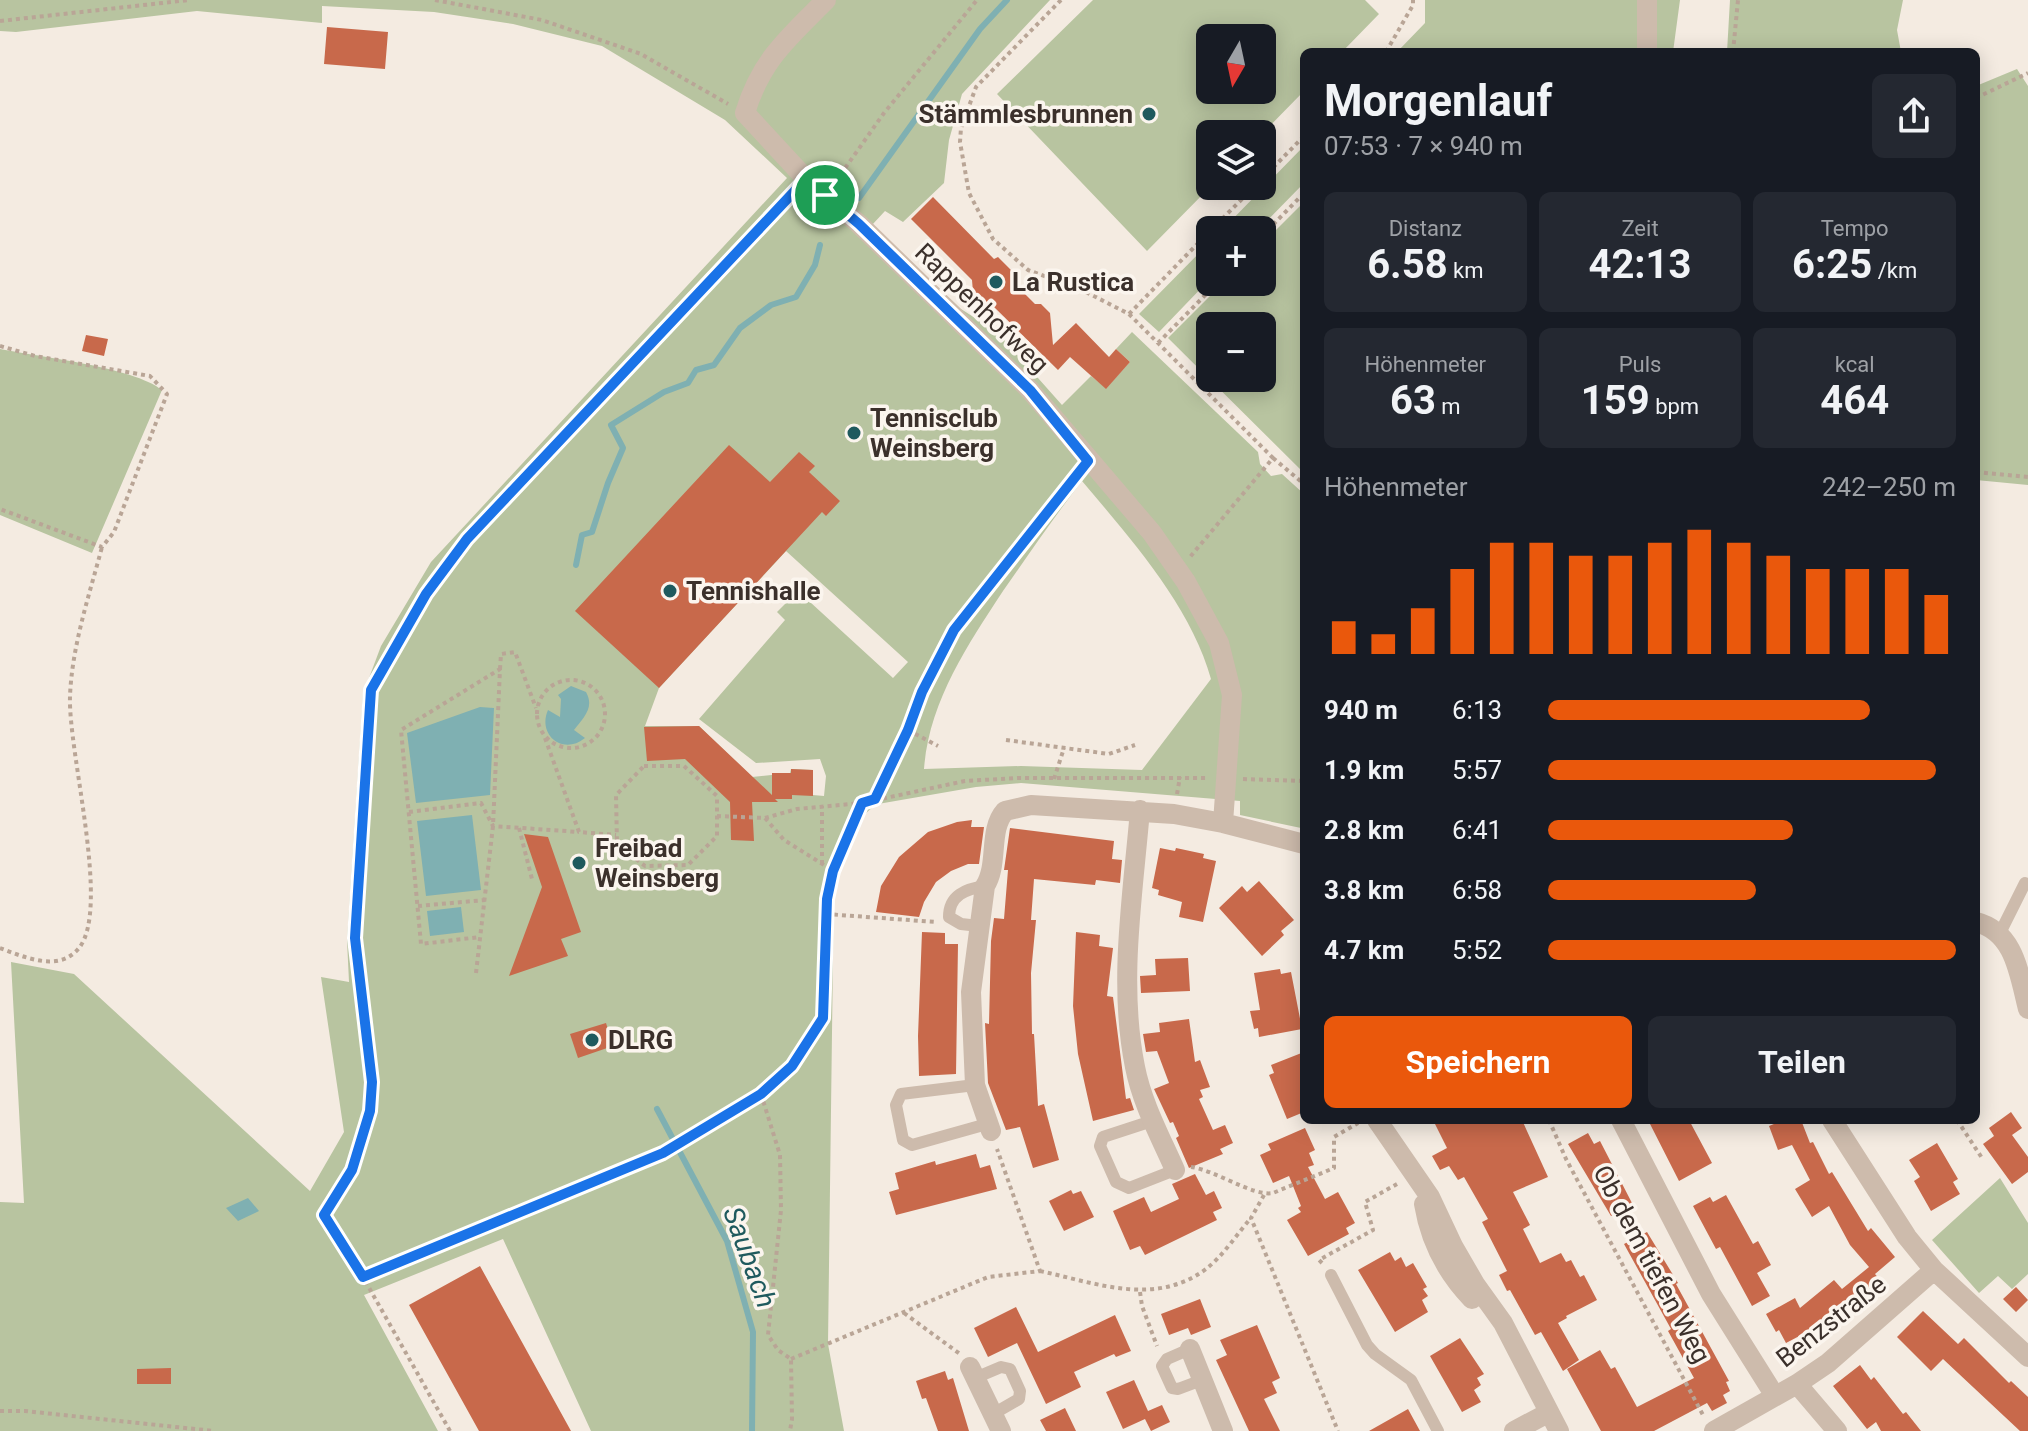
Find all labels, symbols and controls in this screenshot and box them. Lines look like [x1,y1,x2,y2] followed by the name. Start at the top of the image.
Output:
[1196,24,1276,104] north arrow
[1196,24,1276,392] map controls
[1872,74,1956,158] button: share
[1324,75,1552,127] text: Morgenlauf
[918,99,1133,129] place label: Stämmlesbrunnen
[1140,105,1158,123] marker: Stämmlesbrunnen
[1196,120,1276,200] button: layers
[1324,131,1523,161] text: 07:53 · 7 × 940 m
[791,161,859,229] pin
[803,173,847,217] icon: arrive
[1196,216,1276,296] button: +
[1389,216,1462,241] text: Distanz
[1621,216,1659,241] text: Zeit
[1821,216,1889,241] text: Tempo
[909,237,1055,379] street label: Rappenhofweg
[1367,241,1448,288] text: 6.58
[1588,241,1692,288] text: 42:13
[1792,241,1872,288] text: 6:25
[1448,258,1484,283] text: km
[1872,258,1917,283] text: /km
[1012,267,1134,297] place label: La Rustica
[987,273,1005,291] marker: La Rustica
[1196,312,1276,392] button: −
[1365,352,1486,377] text: Höhenmeter
[1619,352,1661,377] text: Puls
[1835,352,1875,377] text: kcal
[1390,377,1436,424] text: 63
[1581,377,1650,424] text: 159
[1820,377,1889,424] text: 464
[1436,394,1461,419] text: m
[1650,394,1699,419] text: bpm
[870,403,998,463] place label: Tennisclub Weinsberg
[845,424,863,442] marker: Tennisclub Weinsberg
[1324,472,1468,502] text: Höhenmeter
[1822,472,1956,502] text: 242–250 m
[686,576,821,606] place label: Tennishalle
[661,582,679,600] marker: Tennishalle
[1324,695,1398,725] text: 940 m
[1452,695,1502,725] text: 6:13
[1324,755,1404,785] text: 1.9 km
[1452,755,1502,785] text: 5:57
[1324,815,1404,845] text: 2.8 km
[1452,815,1502,845] text: 6:41
[595,833,719,893] place label: Freibad Weinsberg
[570,854,588,872] marker: Freibad Weinsberg
[1324,875,1404,905] text: 3.8 km
[1452,875,1502,905] text: 6:58
[1324,935,1404,965] text: 4.7 km
[1452,935,1502,965] text: 5:52
[1324,1016,1632,1108] button: Speichern
[1648,1016,1956,1108] button: Teilen
[608,1025,673,1055] place label: DLRG
[583,1031,601,1049] marker: DLRG
[1587,1160,1717,1368] street label: Ob dem tiefen Weg
[716,1202,783,1312] water label: Saubach
[1770,1269,1892,1373] street label: Benzstraße

